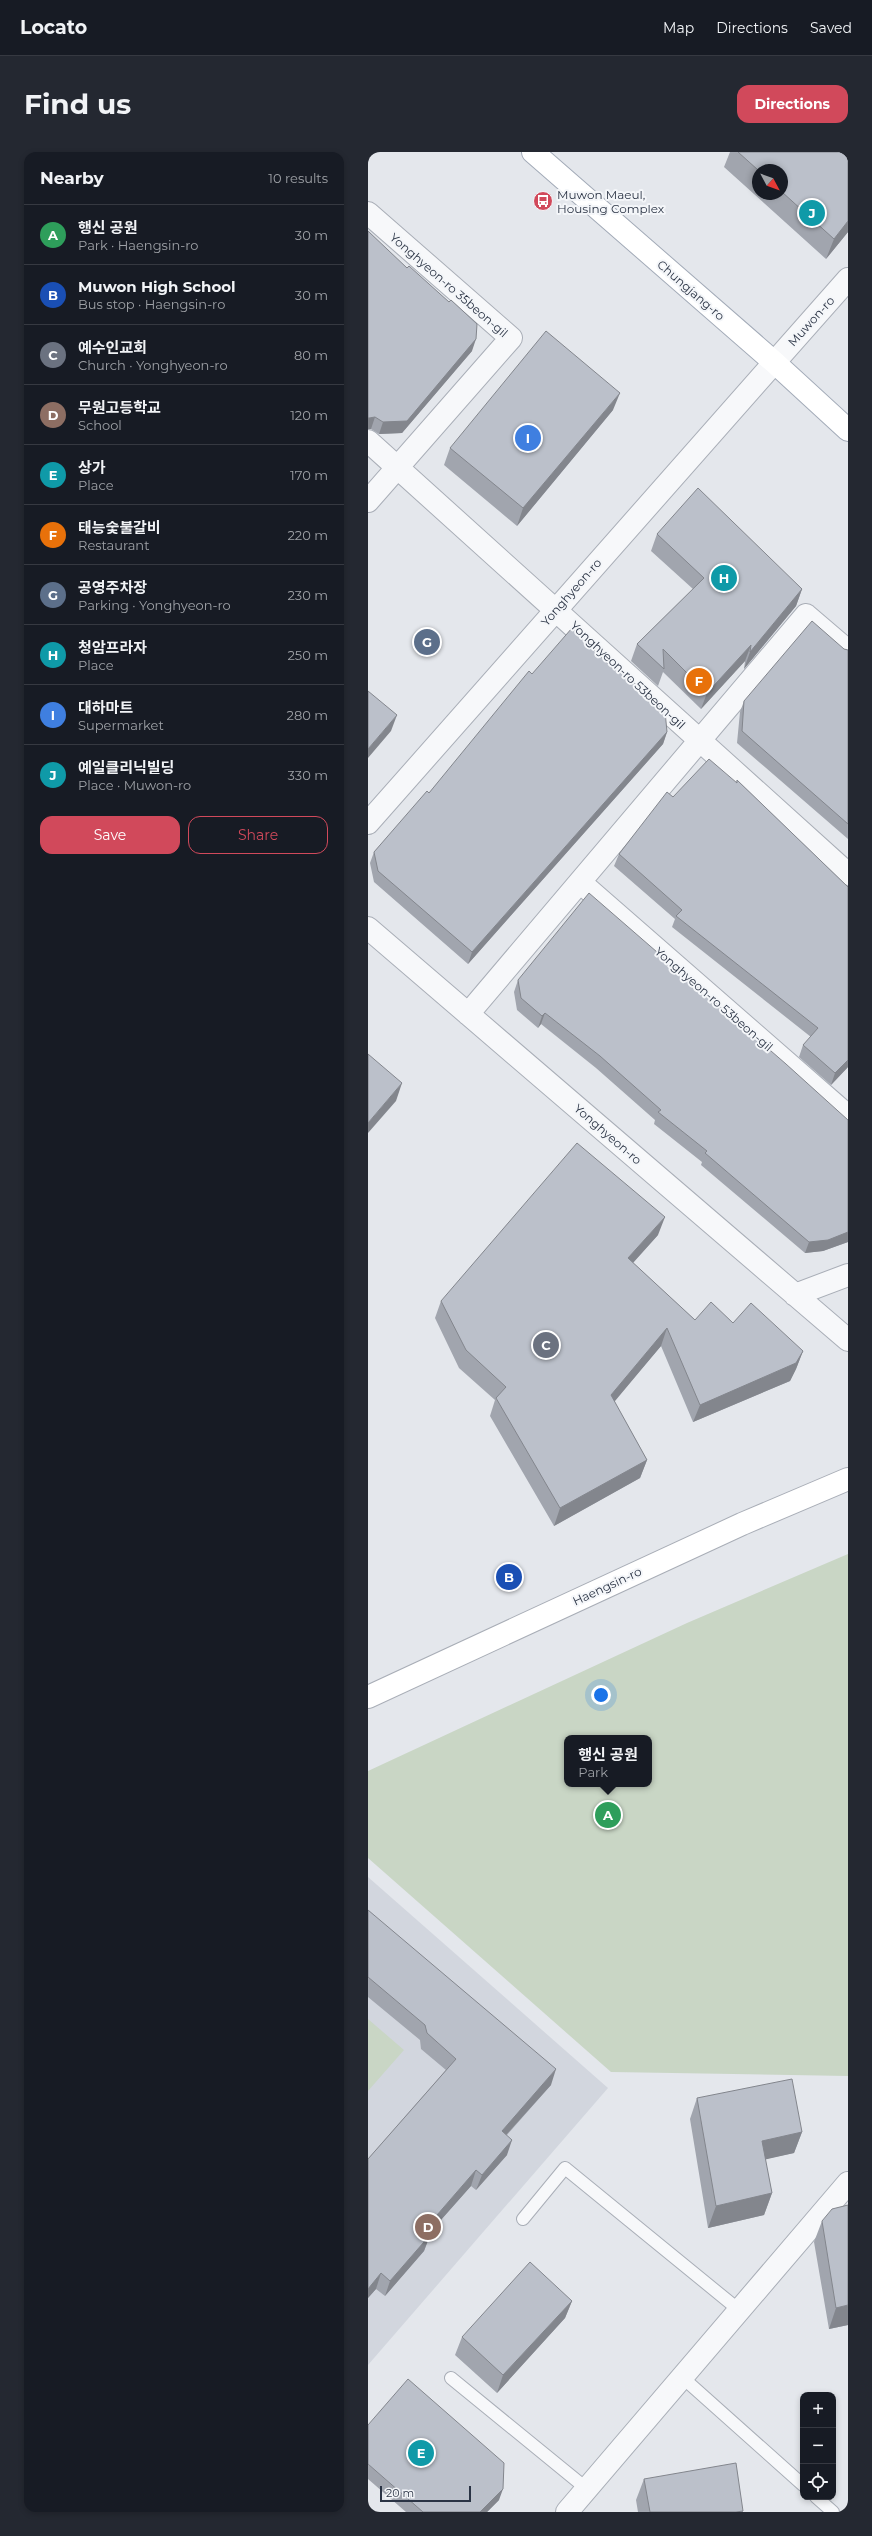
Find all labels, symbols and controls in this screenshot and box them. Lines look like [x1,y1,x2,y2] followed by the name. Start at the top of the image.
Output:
[20,16,87,39] text: Locato
[663,19,694,37] text: Map
[716,19,788,37] text: Directions
[810,19,852,37] text: Saved
[737,85,848,123] button: Directions
[24,87,131,121] text: Find us
[752,164,788,200] north arrow
[40,168,104,188] text: Nearby
[268,170,328,186] text: 10 results
[557,187,665,216] place label: Muwon Maeul, Housing Complex
[532,190,554,212] bus stop icon: Muwon Maeul, Housing Complex
[799,198,825,228] pin: J
[78,218,137,237] text: 행신 공원
[48,227,58,243] text: A
[295,227,328,243] text: 30 m
[387,230,511,340] street label: Yonghyeon-ro 35beon-gil
[78,237,198,253] text: Park · Haengsin-ro
[654,257,728,323] street label: Chungjang-ro
[78,277,236,296] text: Muwon High School
[48,287,58,303] text: B
[295,287,328,303] text: 30 m
[785,293,837,349] street label: Muwon-ro
[78,296,225,312] text: Bus stop · Haengsin-ro
[78,338,147,357] text: 예수인교회
[48,347,58,363] text: C
[294,347,328,363] text: 80 m
[78,357,228,373] text: Church · Yonghyeon-ro
[78,398,161,417] text: 무원고등학교
[48,407,58,423] text: D
[290,407,328,423] text: 120 m
[78,417,122,433] text: School
[515,423,541,453] pin: I
[78,458,106,477] text: 상가
[49,467,57,483] text: E
[290,467,328,483] text: 170 m
[78,477,114,493] text: Place
[78,518,161,537] text: 태능숯불갈비
[49,527,57,543] text: F
[287,527,328,543] text: 220 m
[78,537,149,553] text: Restaurant
[538,555,604,629] street label: Yonghyeon-ro
[711,563,737,593] pin: H
[78,578,147,597] text: 공영주차장
[48,587,58,603] text: G
[287,587,328,603] text: 230 m
[78,597,231,613] text: Parking · Yonghyeon-ro
[567,618,689,732] street label: Yonghyeon-ro 53beon-gil
[414,627,440,657] pin: G
[78,638,147,657] text: 청암프라자
[48,647,58,663] text: H
[287,647,328,663] text: 250 m
[78,657,114,673] text: Place
[686,666,712,696] pin: F
[78,698,133,717] text: 대하마트
[51,707,55,723] text: I
[287,707,328,723] text: 280 m
[78,717,164,733] text: Supermarket
[78,758,175,777] text: 예일클리닉빌딩
[49,767,57,783] text: J
[288,767,328,783] text: 330 m
[78,777,191,793] text: Place · Muwon-ro
[40,816,180,854] button: Save
[188,816,328,854] button: Share
[652,944,776,1054] street label: Yonghyeon-ro 53beon-gil
[571,1101,645,1167] street label: Yonghyeon-ro
[533,1330,559,1360] pin: C
[496,1562,522,1592] pin: B
[570,1563,644,1609] street label: Haengsin-ro
[591,1685,611,1705] your location
[564,1735,652,1787] popup
[578,1745,638,1764] text: 행신 공원
[578,1764,608,1780] text: Park
[595,1800,621,1830] pin: A
[415,2212,441,2242] pin: D
[800,2392,836,2500] map controls
[800,2392,836,2428] button: +
[800,2428,836,2464] button: −
[408,2438,434,2468] pin: E
[800,2464,836,2500] button: locate
[380,2484,471,2503] scale bar
[386,2486,414,2500] text: 20 m

